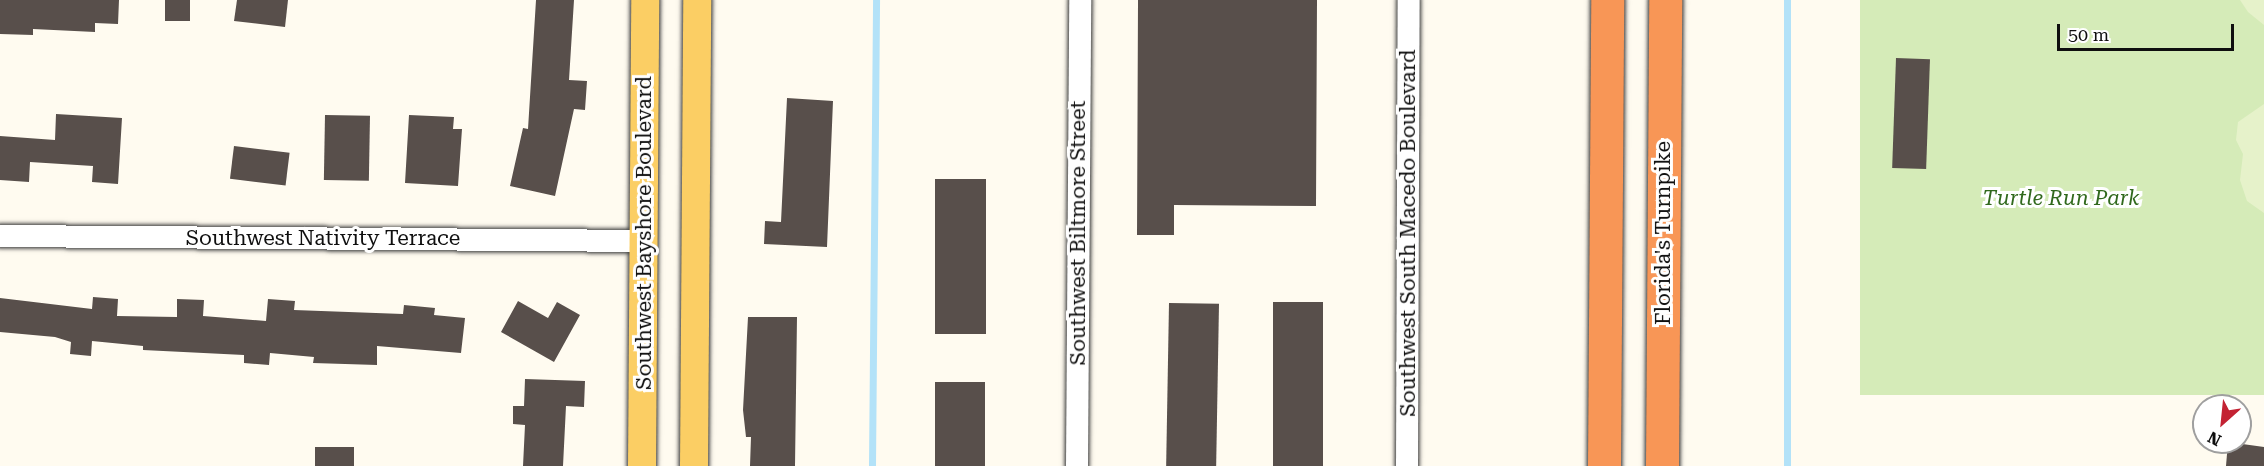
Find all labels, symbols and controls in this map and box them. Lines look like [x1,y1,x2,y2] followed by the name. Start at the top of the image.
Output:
[2060,12,2237,50] scale bar
[2068,24,2109,45] text: 50 m
[1395,49,1421,417] street label: Southwest South Macedo Boulevard
[631,76,657,390] street label: Southwest Bayshore Boulevard
[1065,101,1091,365] street label: Southwest Biltmore Street
[1650,141,1676,325] street label: Florida's Turnpike
[1983,185,2139,211] park label: Turtle Run Park
[186,225,460,251] street label: Southwest Nativity Terrace
[2192,394,2252,454] north arrow
[2205,427,2224,450] text: N

